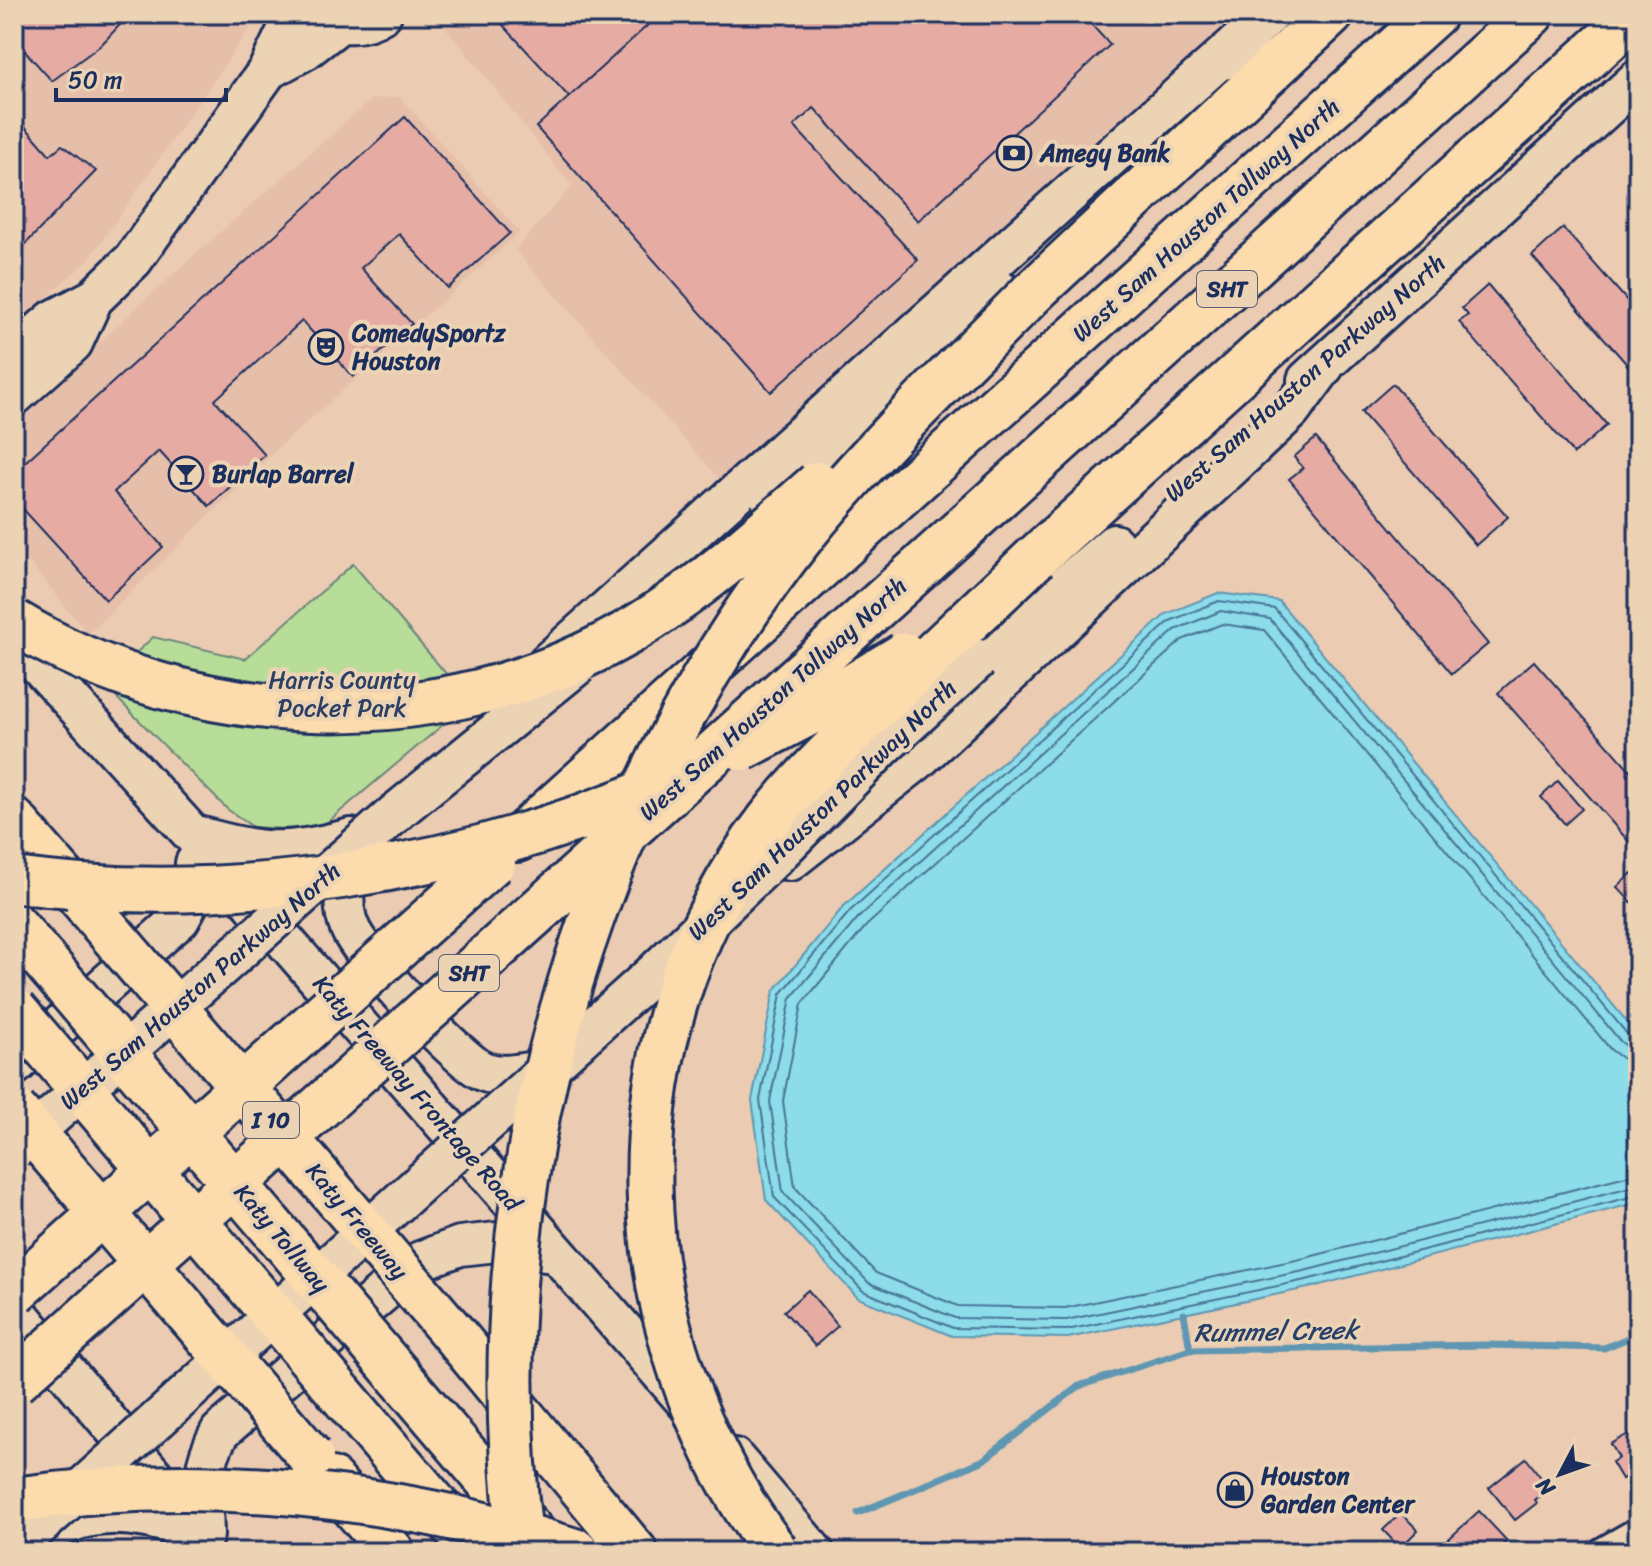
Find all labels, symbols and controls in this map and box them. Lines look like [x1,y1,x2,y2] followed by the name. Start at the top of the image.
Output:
[56,52,226,102] scale bar
[68,59,123,101] text: 50 m
[1062,87,1350,353] street label: West Sam Houston Tollway North
[1039,132,1170,174] place label: Amegy Bank
[995,134,1033,172] bank icon: Amegy Bank
[1154,243,1456,513] street label: West Sam Houston Parkway North
[1197,271,1257,307] road number: SHT
[351,312,507,382] place label: ComedySportz Houston
[307,328,345,366] theatre icon: ComedySportz Houston
[212,453,355,495] place label: Burlap Barrel
[167,455,205,493] bar icon: Burlap Barrel
[629,566,917,832] street label: West Sam Houston Tollway North
[269,659,416,729] park label: Harris County Pocket Park
[677,669,967,951] street label: West Sam Houston Parkway North
[49,851,351,1121] street label: West Sam Houston Parkway North
[439,955,499,991] road number: SHT
[302,965,534,1223] street label: Katy Freeway Frontage Road
[243,1102,299,1138] road number: I 10
[295,1152,420,1290] street label: Katy Freeway
[223,1173,341,1303] street label: Katy Tollway
[1194,1307,1361,1355] water label: Rummel Creek
[1520,1434,1600,1514] north arrow
[1261,1455,1416,1525] place label: Houston Garden Center
[1525,1468,1566,1506] text: N
[1216,1471,1254,1509] shop icon: Houston Garden Center

